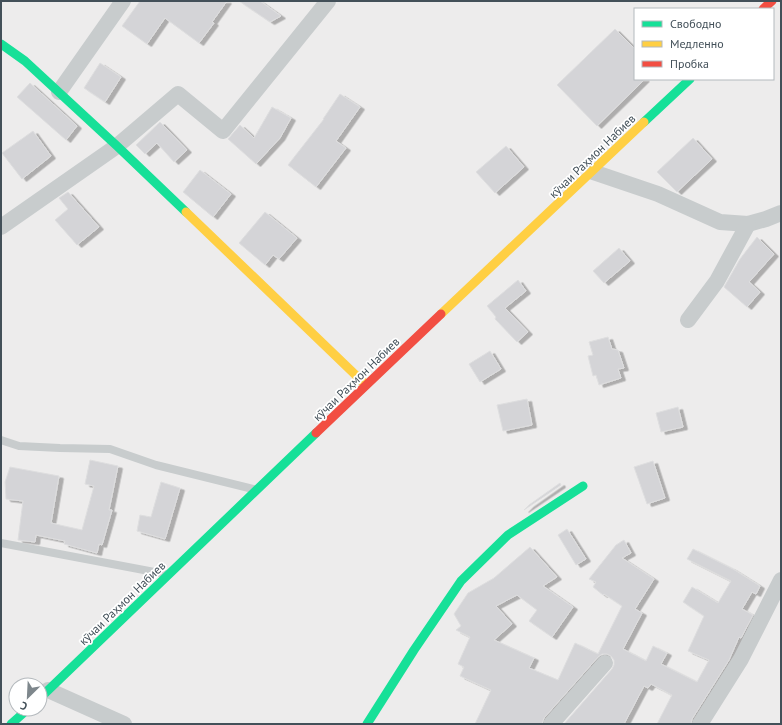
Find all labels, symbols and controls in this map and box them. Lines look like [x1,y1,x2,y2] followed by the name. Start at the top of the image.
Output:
[634,8,774,80] legend
[670,16,721,31] text: Свободно
[670,36,724,51] text: Медленно
[670,56,709,71] text: Пробка
[546,111,638,201] street label: кӯчаи Раҳмон Набиев
[310,334,402,424] street label: кӯчаи Раҳмон Набиев
[76,558,168,648] street label: кӯчаи Раҳмон Набиев
[8,677,48,717] north arrow
[18,698,30,714] text: С

